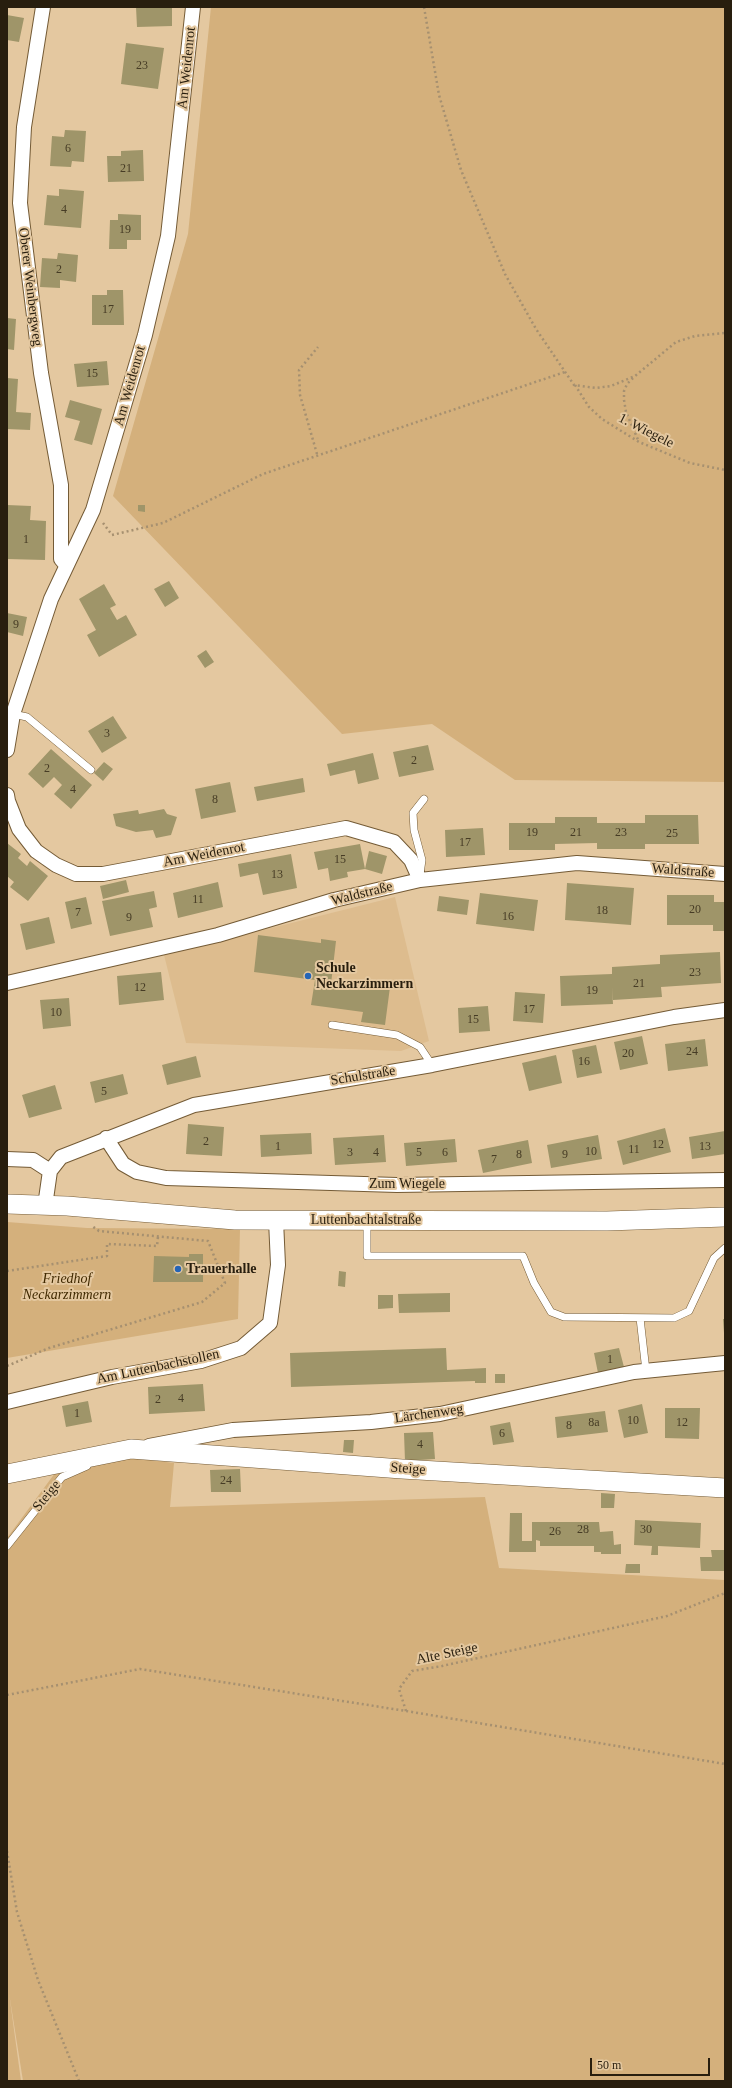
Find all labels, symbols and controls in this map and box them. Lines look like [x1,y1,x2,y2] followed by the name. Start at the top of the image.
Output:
[174,26,200,110] street label: Am Weidenrot
[136,59,148,73] house number: 23
[65,142,71,156] house number: 6
[120,162,132,176] house number: 21
[61,203,67,217] house number: 4
[119,223,131,237] house number: 19
[14,227,46,347] street label: Oberer Weinbergweg
[56,263,62,277] house number: 2
[102,303,114,317] house number: 17
[111,344,149,428] street label: Am Weidenrot
[86,367,98,381] house number: 15
[615,410,677,452] street label: 1. Wiegele
[23,533,29,547] house number: 1
[13,618,19,632] house number: 9
[104,727,110,741] house number: 3
[411,754,417,768] house number: 2
[44,762,50,776] house number: 2
[70,783,76,797] house number: 4
[212,793,218,807] house number: 8
[526,826,538,840] house number: 19
[570,826,582,840] house number: 21
[615,826,627,840] house number: 23
[666,827,678,841] house number: 25
[459,836,471,850] house number: 17
[162,839,246,871] street label: Am Weidenrot
[334,853,346,867] house number: 15
[651,860,715,882] street label: Waldstraße
[271,868,283,882] house number: 13
[330,878,394,910] street label: Waldstraße
[192,893,204,907] house number: 11
[689,903,701,917] house number: 20
[596,904,608,918] house number: 18
[75,906,81,920] house number: 7
[502,910,514,924] house number: 16
[126,911,132,925] house number: 9
[316,960,413,992] place label: Schule Neckarzimmern
[689,966,701,980] house number: 23
[303,971,313,981] marker: Schule Neckarzimmern
[633,977,645,991] house number: 21
[134,981,146,995] house number: 12
[586,984,598,998] house number: 19
[523,1003,535,1017] house number: 17
[50,1006,62,1020] house number: 10
[467,1013,479,1027] house number: 15
[686,1045,698,1059] house number: 24
[622,1047,634,1061] house number: 20
[578,1055,590,1069] house number: 16
[329,1063,397,1089] street label: Schulstraße
[101,1085,107,1099] house number: 5
[203,1135,209,1149] house number: 2
[652,1138,664,1152] house number: 12
[275,1140,281,1154] house number: 1
[699,1140,711,1154] house number: 13
[628,1143,640,1157] house number: 11
[585,1145,597,1159] house number: 10
[347,1146,353,1160] house number: 3
[373,1146,379,1160] house number: 4
[416,1146,422,1160] house number: 5
[442,1146,448,1160] house number: 6
[516,1148,522,1162] house number: 8
[562,1148,568,1162] house number: 9
[491,1153,497,1167] house number: 7
[369,1176,445,1192] street label: Zum Wiegele
[311,1212,421,1228] street label: Luttenbachtalstraße
[186,1261,257,1277] place label: Trauerhalle
[173,1264,183,1274] marker: Trauerhalle
[23,1271,111,1304] park label: Friedhof Neckarzimmern
[95,1346,221,1388] street label: Am Luttenbachstollen
[607,1353,613,1367] house number: 1
[178,1392,184,1406] house number: 4
[155,1393,161,1407] house number: 2
[394,1401,464,1427] street label: Lärchenweg
[74,1407,80,1421] house number: 1
[627,1414,639,1428] house number: 10
[588,1416,600,1430] house number: 8a
[676,1416,688,1430] house number: 12
[566,1419,572,1433] house number: 8
[499,1427,505,1441] house number: 6
[417,1438,423,1452] house number: 4
[390,1459,426,1479] street label: Steige
[220,1474,232,1488] house number: 24
[29,1477,65,1515] street label: Steige
[577,1523,589,1537] house number: 28
[640,1523,652,1537] house number: 30
[549,1525,561,1539] house number: 26
[415,1639,479,1669] street label: Alte Steige
[592,2050,712,2076] scale bar
[597,2058,621,2072] text: 50 m

